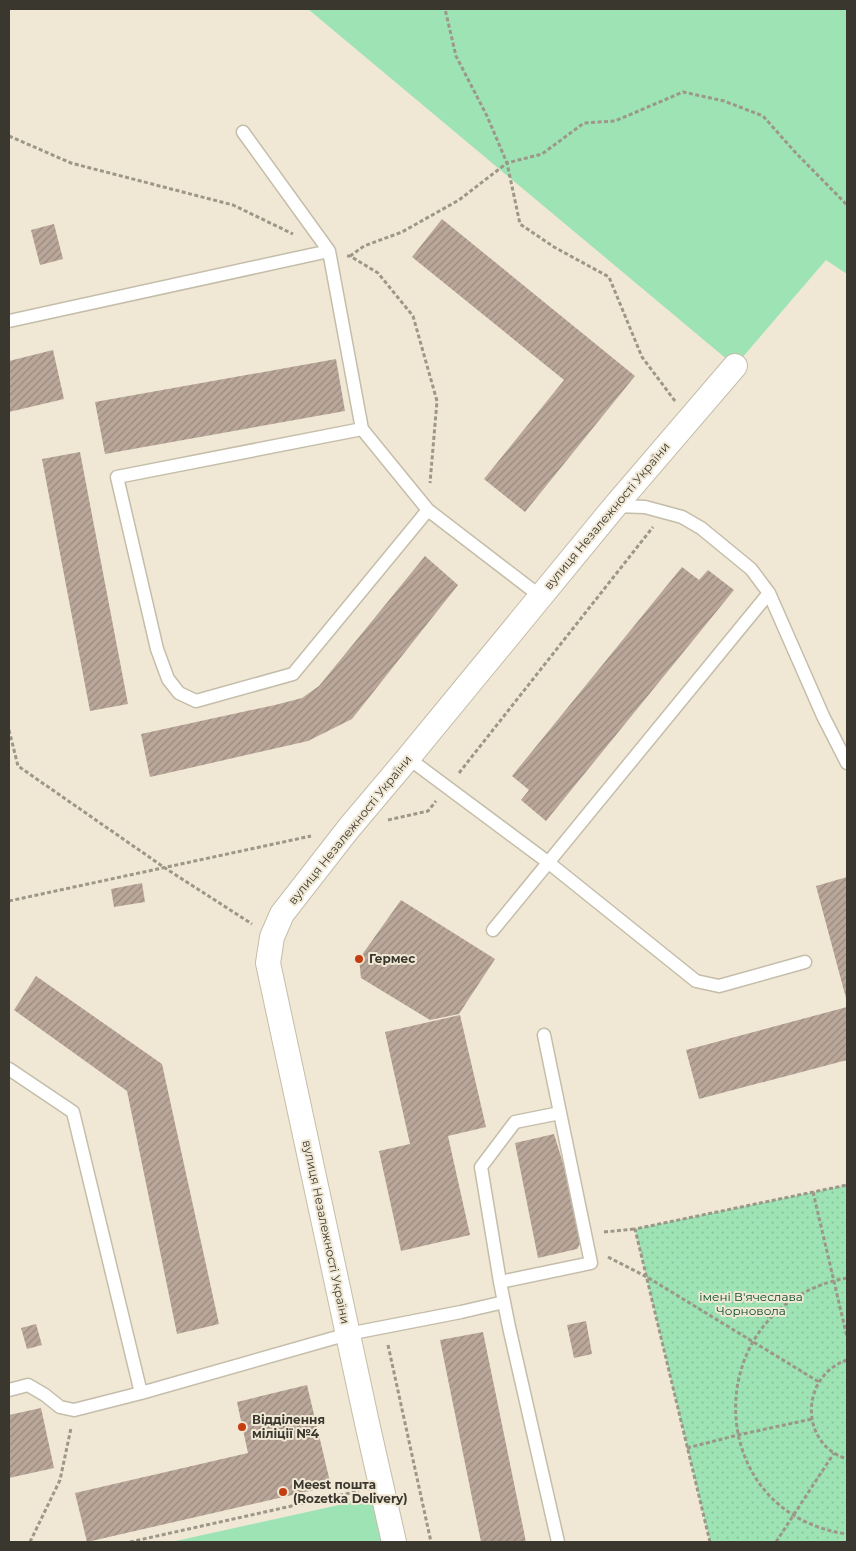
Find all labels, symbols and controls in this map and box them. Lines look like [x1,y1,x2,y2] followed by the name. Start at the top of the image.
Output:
[541,439,673,592] street label: вулиця Незалежності України
[285,752,414,907] street label: вулиця Незалежності України
[369,951,415,966] place label: Гермес
[353,953,365,965] marker: Гермес
[300,1139,353,1325] street label: вулиця Незалежності України
[699,1289,803,1318] park label: імені В'ячеслава Чорновола
[252,1412,325,1441] place label: Відділення міліції №4
[236,1421,248,1433] marker: Відділення міліції №4
[293,1477,408,1506] place label: Meest пошта (Rozetka Delivery)
[277,1486,289,1498] marker: Meest пошта (Rozetka Delivery)

